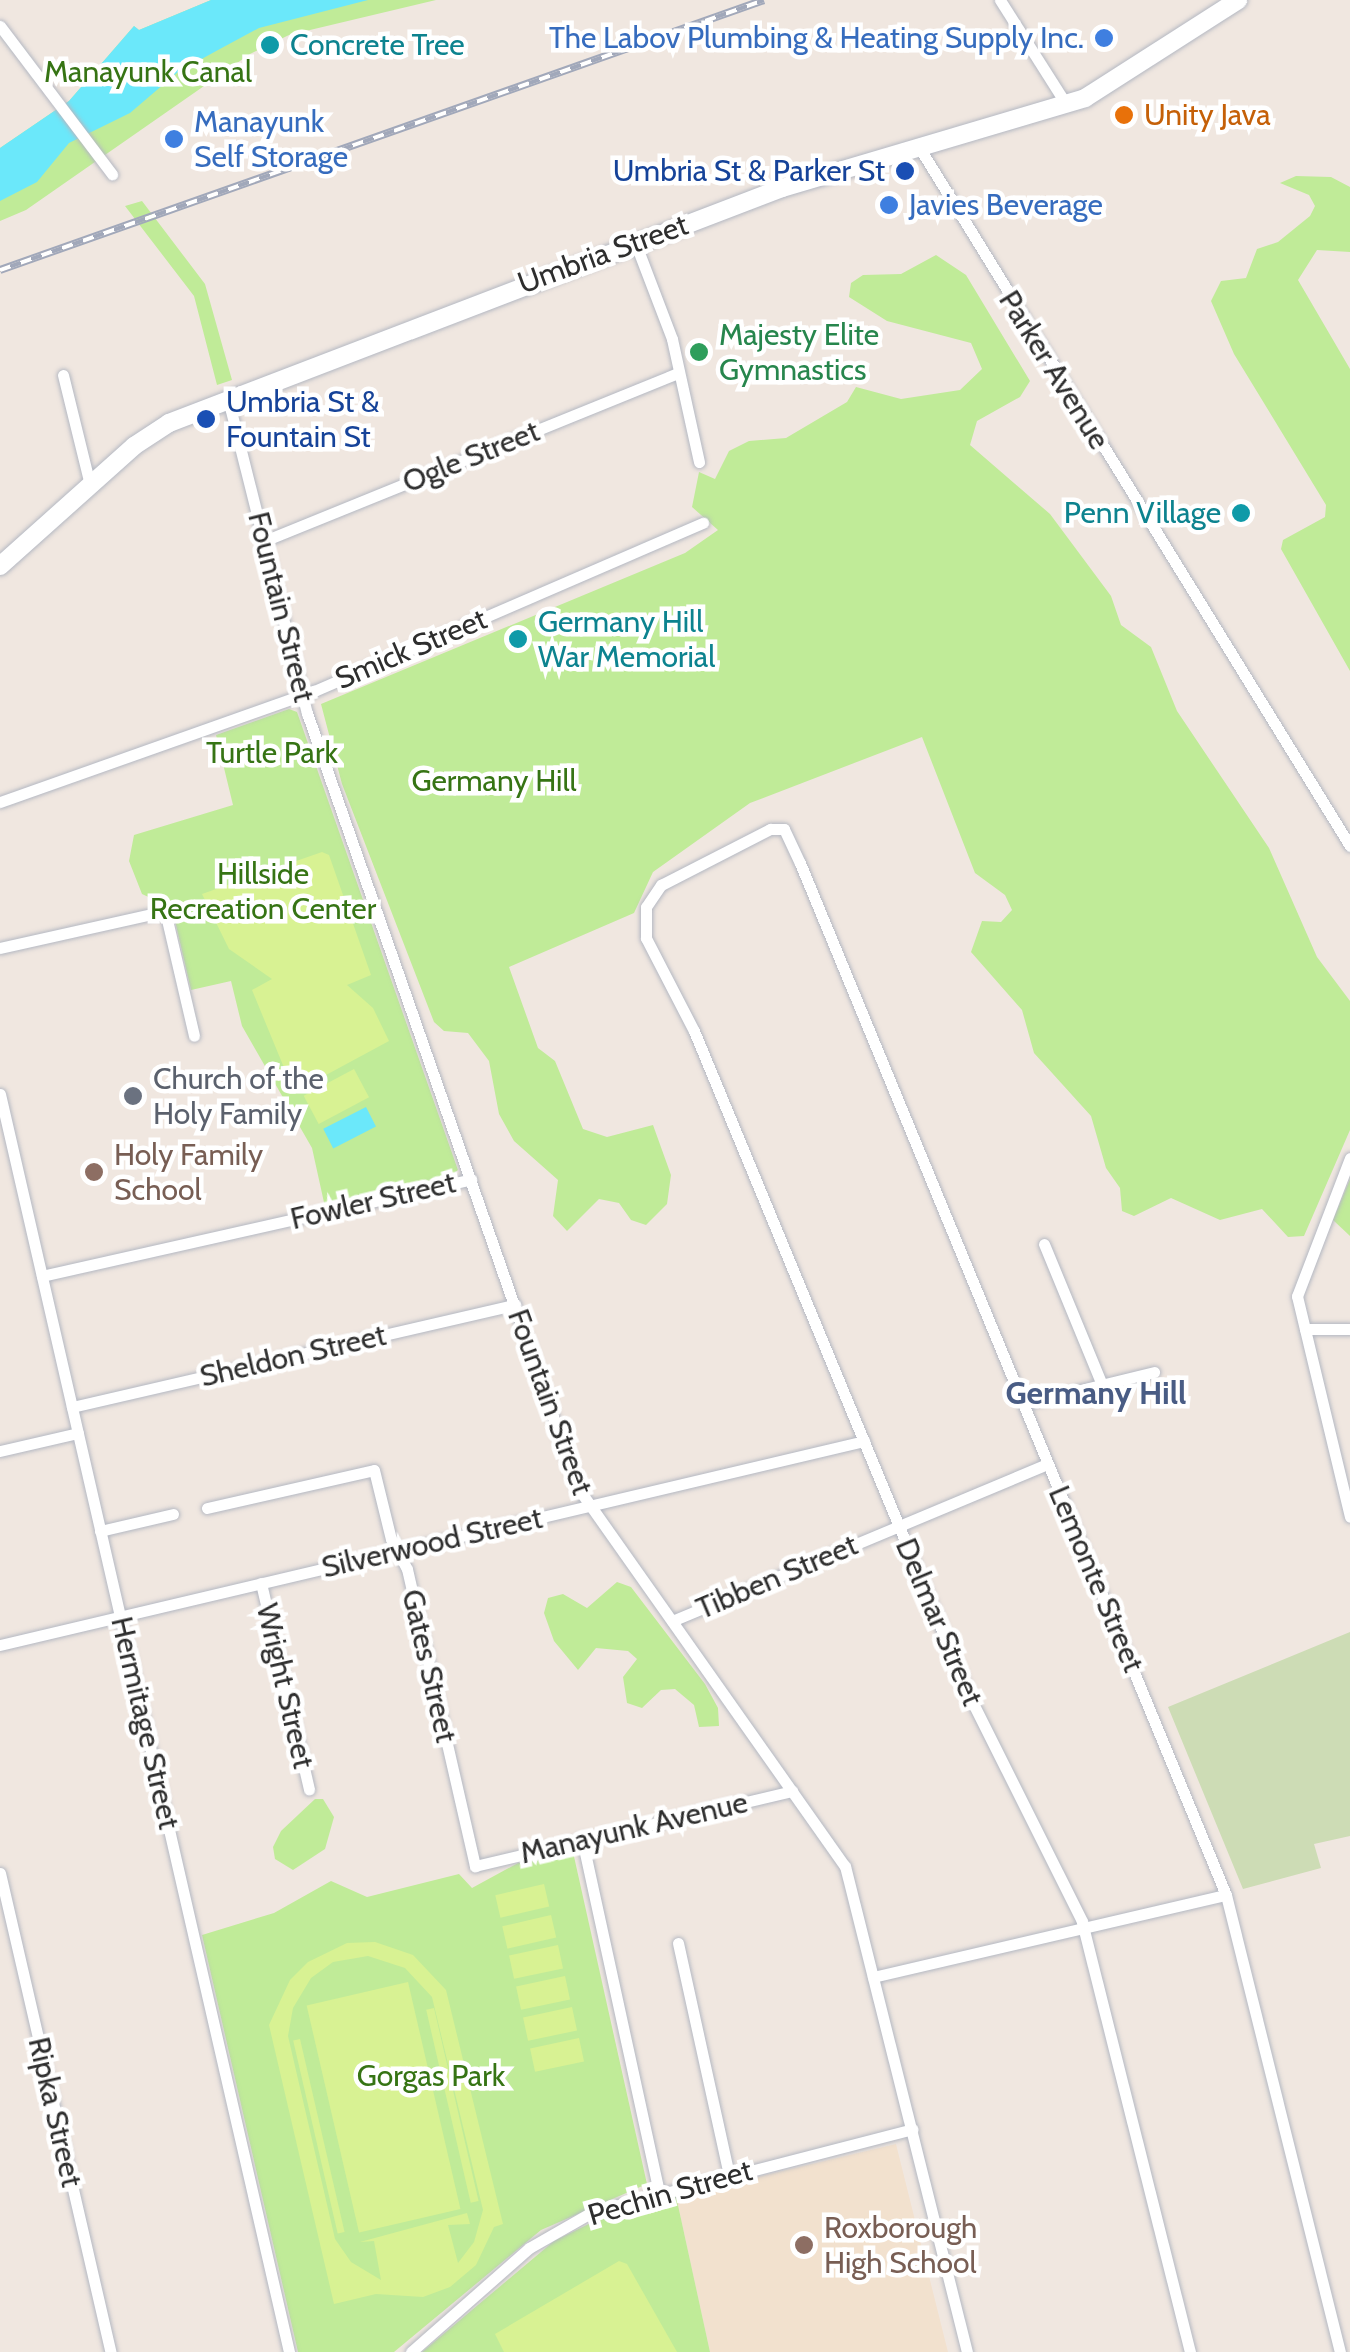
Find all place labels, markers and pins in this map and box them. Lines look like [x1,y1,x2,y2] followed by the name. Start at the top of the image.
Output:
[549,20,1084,56] place label: The Labov Plumbing & Heating Supply Inc.
[290,27,465,63] place label: Concrete Tree
[1093,27,1115,49] marker: The Labov Plumbing & Heating Supply Inc.
[259,34,281,56] marker: Concrete Tree
[1144,97,1271,133] place label: Unity Java
[194,104,348,174] place label: Manayunk Self Storage
[1113,104,1135,126] marker: Unity Java
[163,128,185,150] marker: Manayunk Self Storage
[613,153,885,189] place label: Umbria St & Parker St
[894,160,916,182] marker: Umbria St & Parker St
[909,187,1103,223] place label: Javies Beverage
[878,194,900,216] marker: Javies Beverage
[719,317,879,388] place label: Majesty Elite Gymnastics
[688,341,710,363] marker: Majesty Elite Gymnastics
[226,384,379,454] place label: Umbria St & Fountain St
[195,408,217,430] marker: Umbria St & Fountain St
[1064,495,1221,531] place label: Penn Village
[1230,502,1252,524] marker: Penn Village
[538,604,715,674] place label: Germany Hill War Memorial
[507,628,529,650] marker: Germany Hill War Memorial
[153,1061,324,1132] place label: Church of the Holy Family
[122,1085,144,1107] marker: Church of the Holy Family
[114,1137,263,1208] place label: Holy Family School
[83,1161,105,1183] marker: Holy Family School
[824,2210,977,2280] place label: Roxborough High School
[793,2234,815,2256] marker: Roxborough High School

